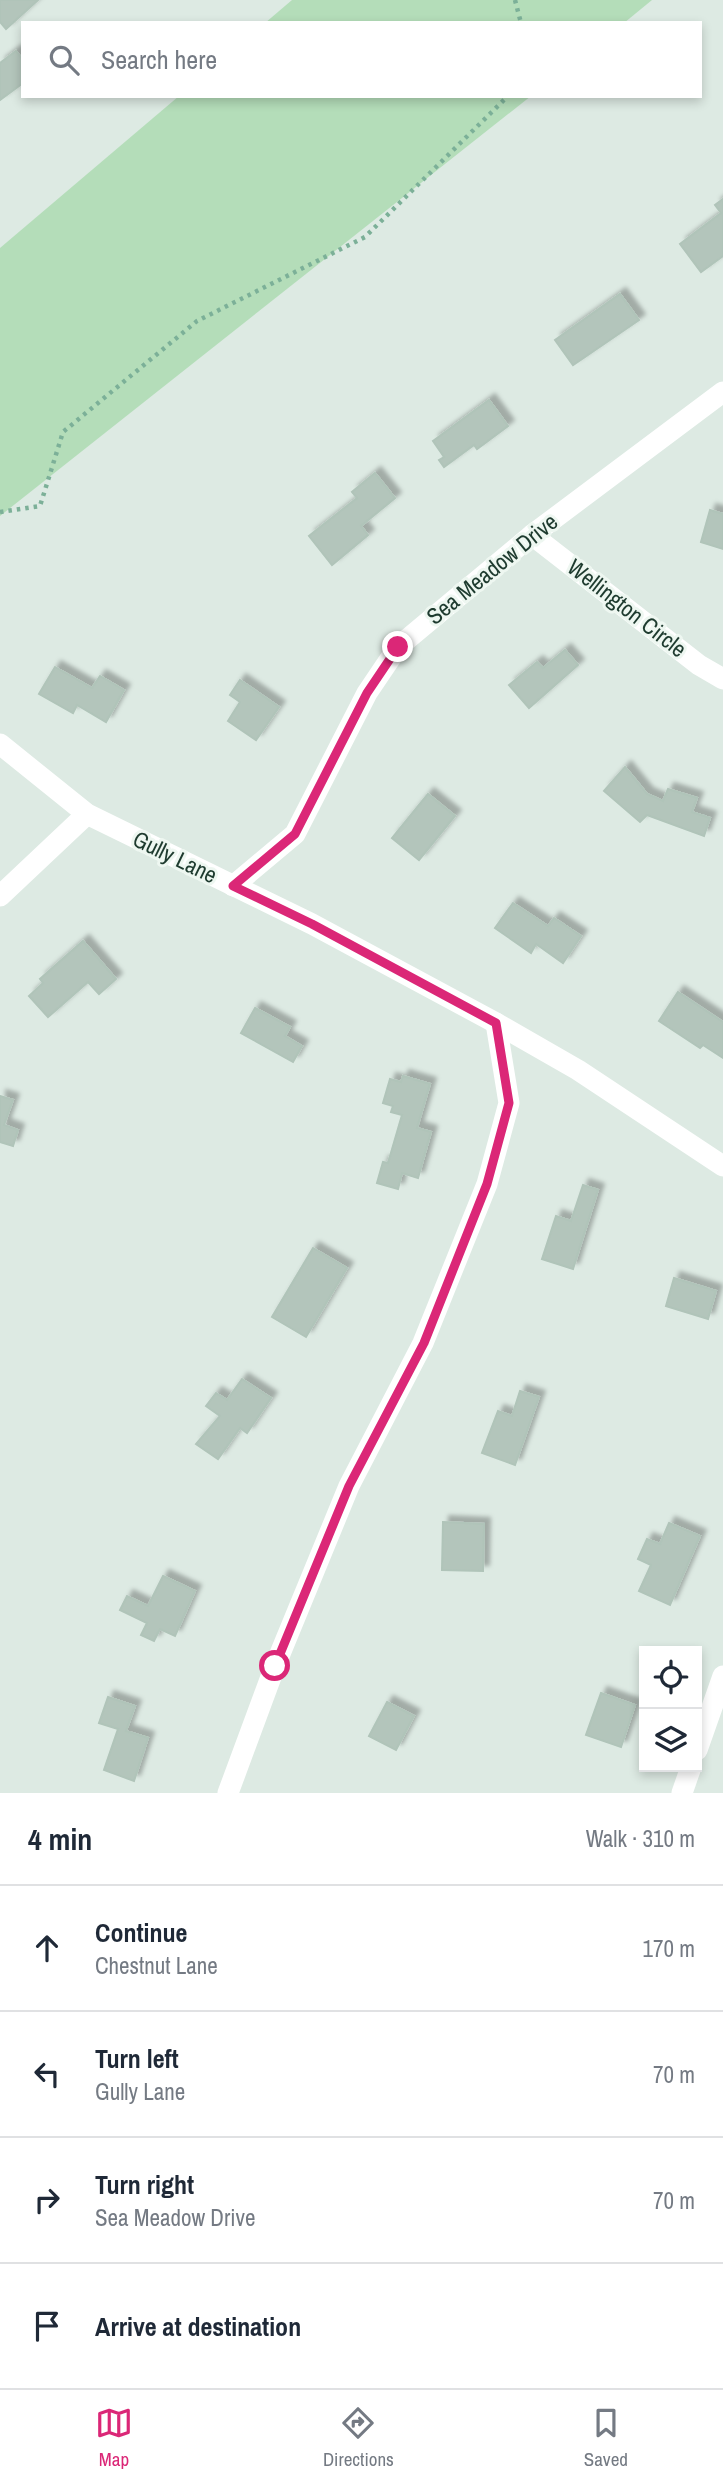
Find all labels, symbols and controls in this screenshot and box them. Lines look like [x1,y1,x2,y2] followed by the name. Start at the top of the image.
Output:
[21,21,702,98] search box
[45,41,83,79] icon: search
[101,42,217,77] text: Search here
[420,506,564,631] street label: Sea Meadow Drive
[561,551,693,664] street label: Wellington Circle
[382,631,413,662] route end
[128,823,223,890] street label: Gully Lane
[639,1646,702,1772] map controls
[639,1646,702,1709] button: locate
[259,1650,290,1681] route start
[639,1709,702,1772] button: layers
[28,1819,92,1859] text: 4 min
[586,1823,695,1854] text: Walk · 310 m
[95,1915,187,1950] text: Continue
[28,1929,66,1967] icon: ahead
[643,1933,695,1964] text: 170 m
[95,1950,218,1981] text: Chestnut Lane
[95,2041,179,2076] text: Turn left
[28,2055,66,2093] icon: left
[653,2059,695,2090] text: 70 m
[95,2076,185,2107] text: Gully Lane
[95,2167,194,2202] text: Turn right
[28,2181,66,2219] icon: right
[653,2185,695,2216] text: 70 m
[95,2202,255,2233] text: Sea Meadow Drive
[28,2307,66,2345] icon: arrive
[95,2309,301,2344] text: Arrive at destination
[95,2404,133,2472] tab: Map
[323,2404,394,2472] tab: Directions
[584,2404,628,2472] tab: Saved

